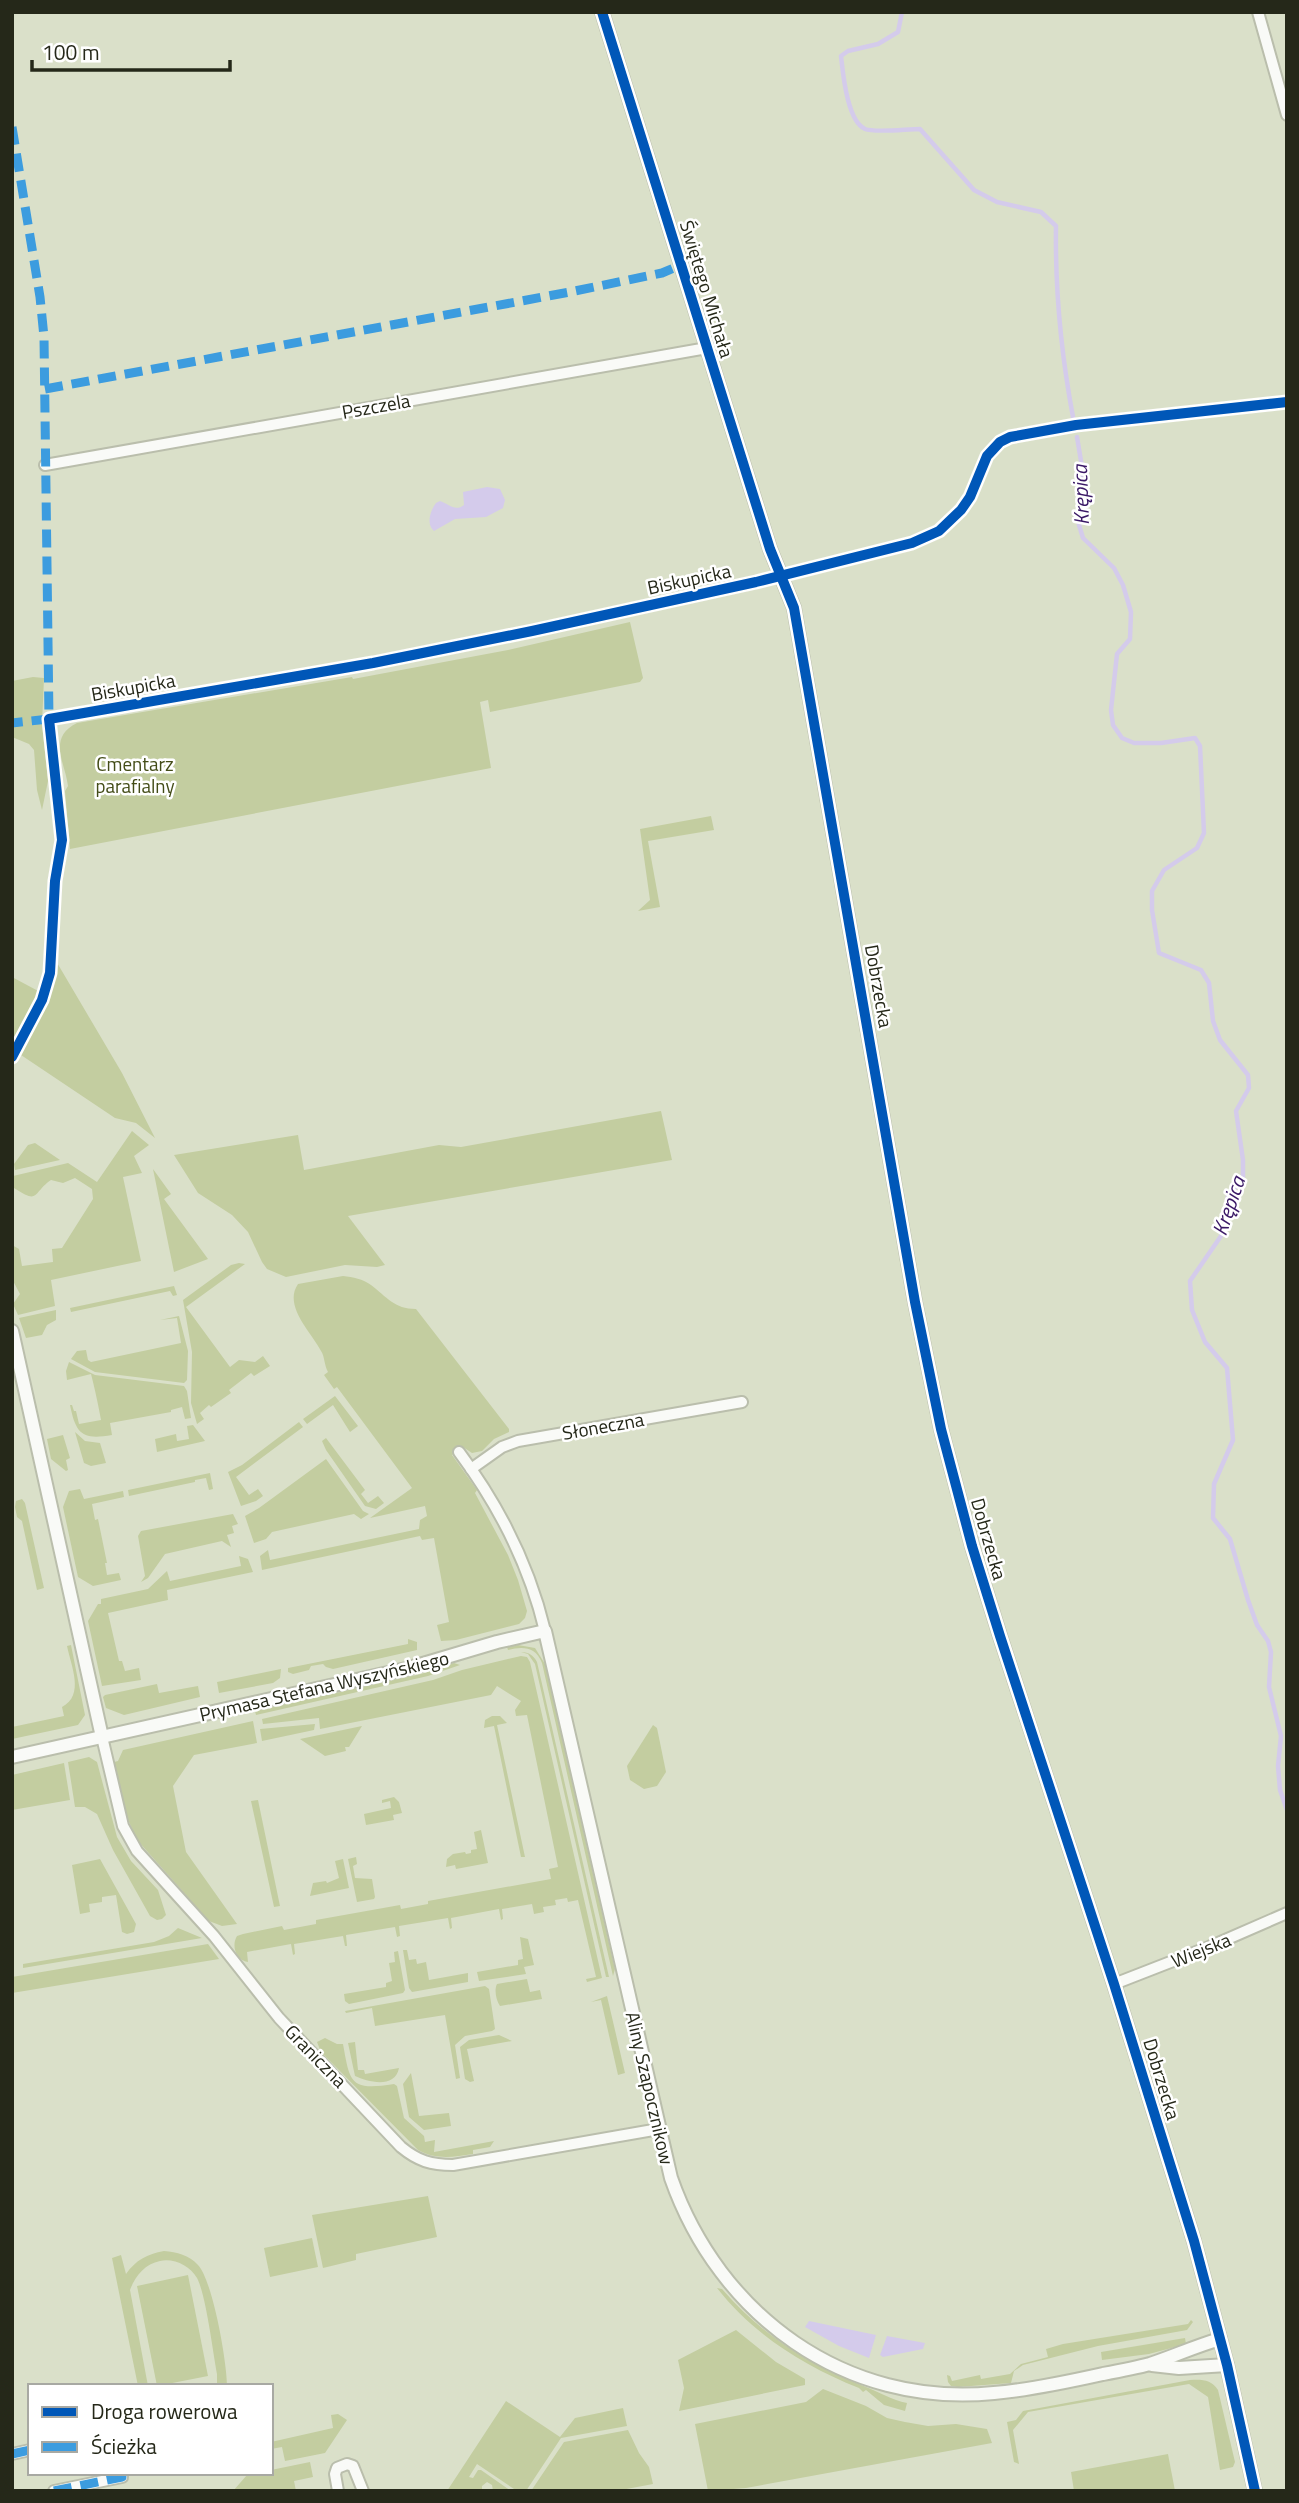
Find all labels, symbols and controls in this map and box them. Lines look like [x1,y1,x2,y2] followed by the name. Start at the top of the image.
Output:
[32,28,229,72] scale bar
[42,36,99,68] text: 100 m
[673,217,742,361] street label: Świętego Michała
[339,385,413,426] street label: Pszczela
[1063,463,1097,526] water label: Krępica
[644,555,734,602] street label: Biskupicka
[89,665,178,708] street label: Biskupicka
[95,749,175,800] park label: Cmentarz parafialny
[858,942,901,1030] street label: Dobrzecka
[1203,1170,1254,1240] water label: Krępica
[560,1404,647,1447] street label: Słoneczna
[964,1495,1015,1584] street label: Dobrzecka
[196,1643,452,1728] street label: Prymasa Stefana Wyszyńskiego
[1167,1924,1235,1975] street label: Wiejska
[619,2008,682,2167] street label: Aliny Szapocznikow
[279,2017,354,2094] street label: Graniczna
[1136,2035,1189,2124] street label: Dobrzecka
[28,2384,273,2475] legend
[91,2395,238,2427] text: Droga rowerowa
[91,2430,157,2462] text: Ścieżka

